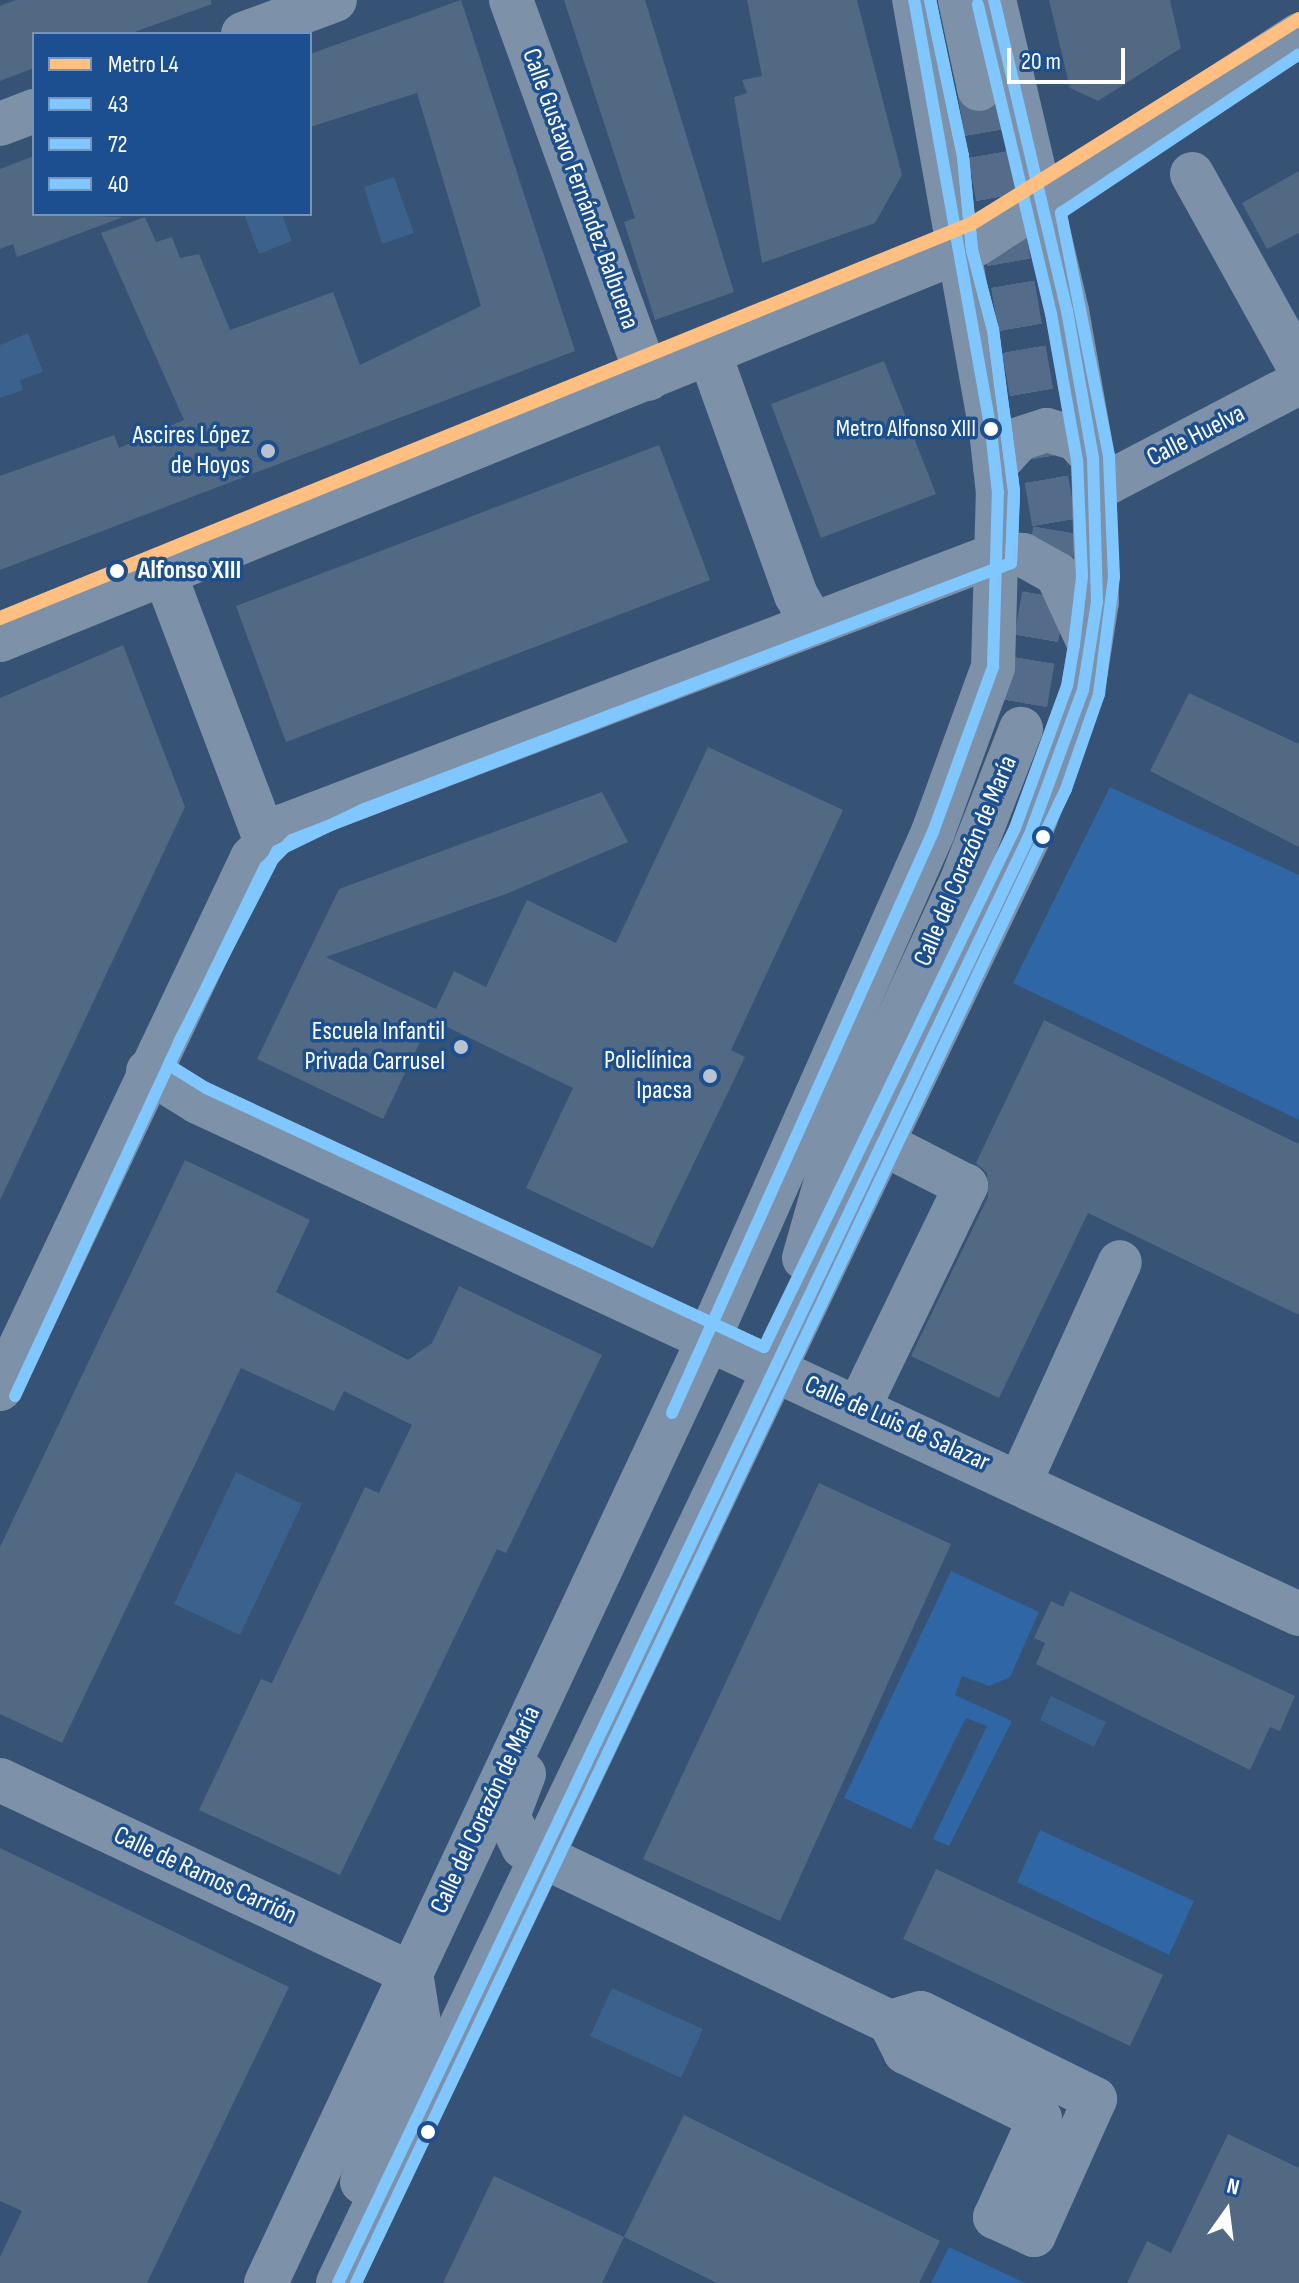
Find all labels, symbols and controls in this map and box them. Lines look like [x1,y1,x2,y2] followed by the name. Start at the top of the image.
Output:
[32,32,312,216] legend
[1011,32,1129,82] scale bar
[515,44,645,334] street label: Calle Gustavo Fernández Balbuena
[1021,47,1061,76] text: 20 m
[108,50,179,79] text: Metro L4
[108,90,128,119] text: 43
[108,130,127,159] text: 72
[108,170,129,199] text: 40
[1142,398,1250,474] street label: Calle Huelva
[836,415,976,443] place label: Metro Alfonso XIII
[133,420,250,482] place label: Ascires López de Hoyos
[983,421,999,437] marker: Metro Alfonso XIII
[257,440,279,462] marker: Ascires López de Hoyos
[138,555,241,587] place label: Alfonso XIII
[103,557,131,585] marker: Alfonso XIII
[908,751,1024,971] street label: Calle del Corazón de María
[1035,829,1051,845] unlabelled marker
[304,1016,445,1078] place label: Escuela Infantil Privada Carrusel
[452,1038,470,1056] marker: Escuela Infantil Privada Carrusel
[604,1045,692,1106] place label: Policlínica Ipacsa
[699,1065,721,1087] marker: Policlínica Ipacsa
[800,1369,994,1479] street label: Calle de Luis de Salazar
[424,1701,548,1919] street label: Calle del Corazón de María
[109,1820,301,1932] street label: Calle de Ramos Carrión
[420,2124,436,2140] unlabelled marker
[1187,2171,1267,2251] north arrow
[1224,2173,1242,2202] text: N

